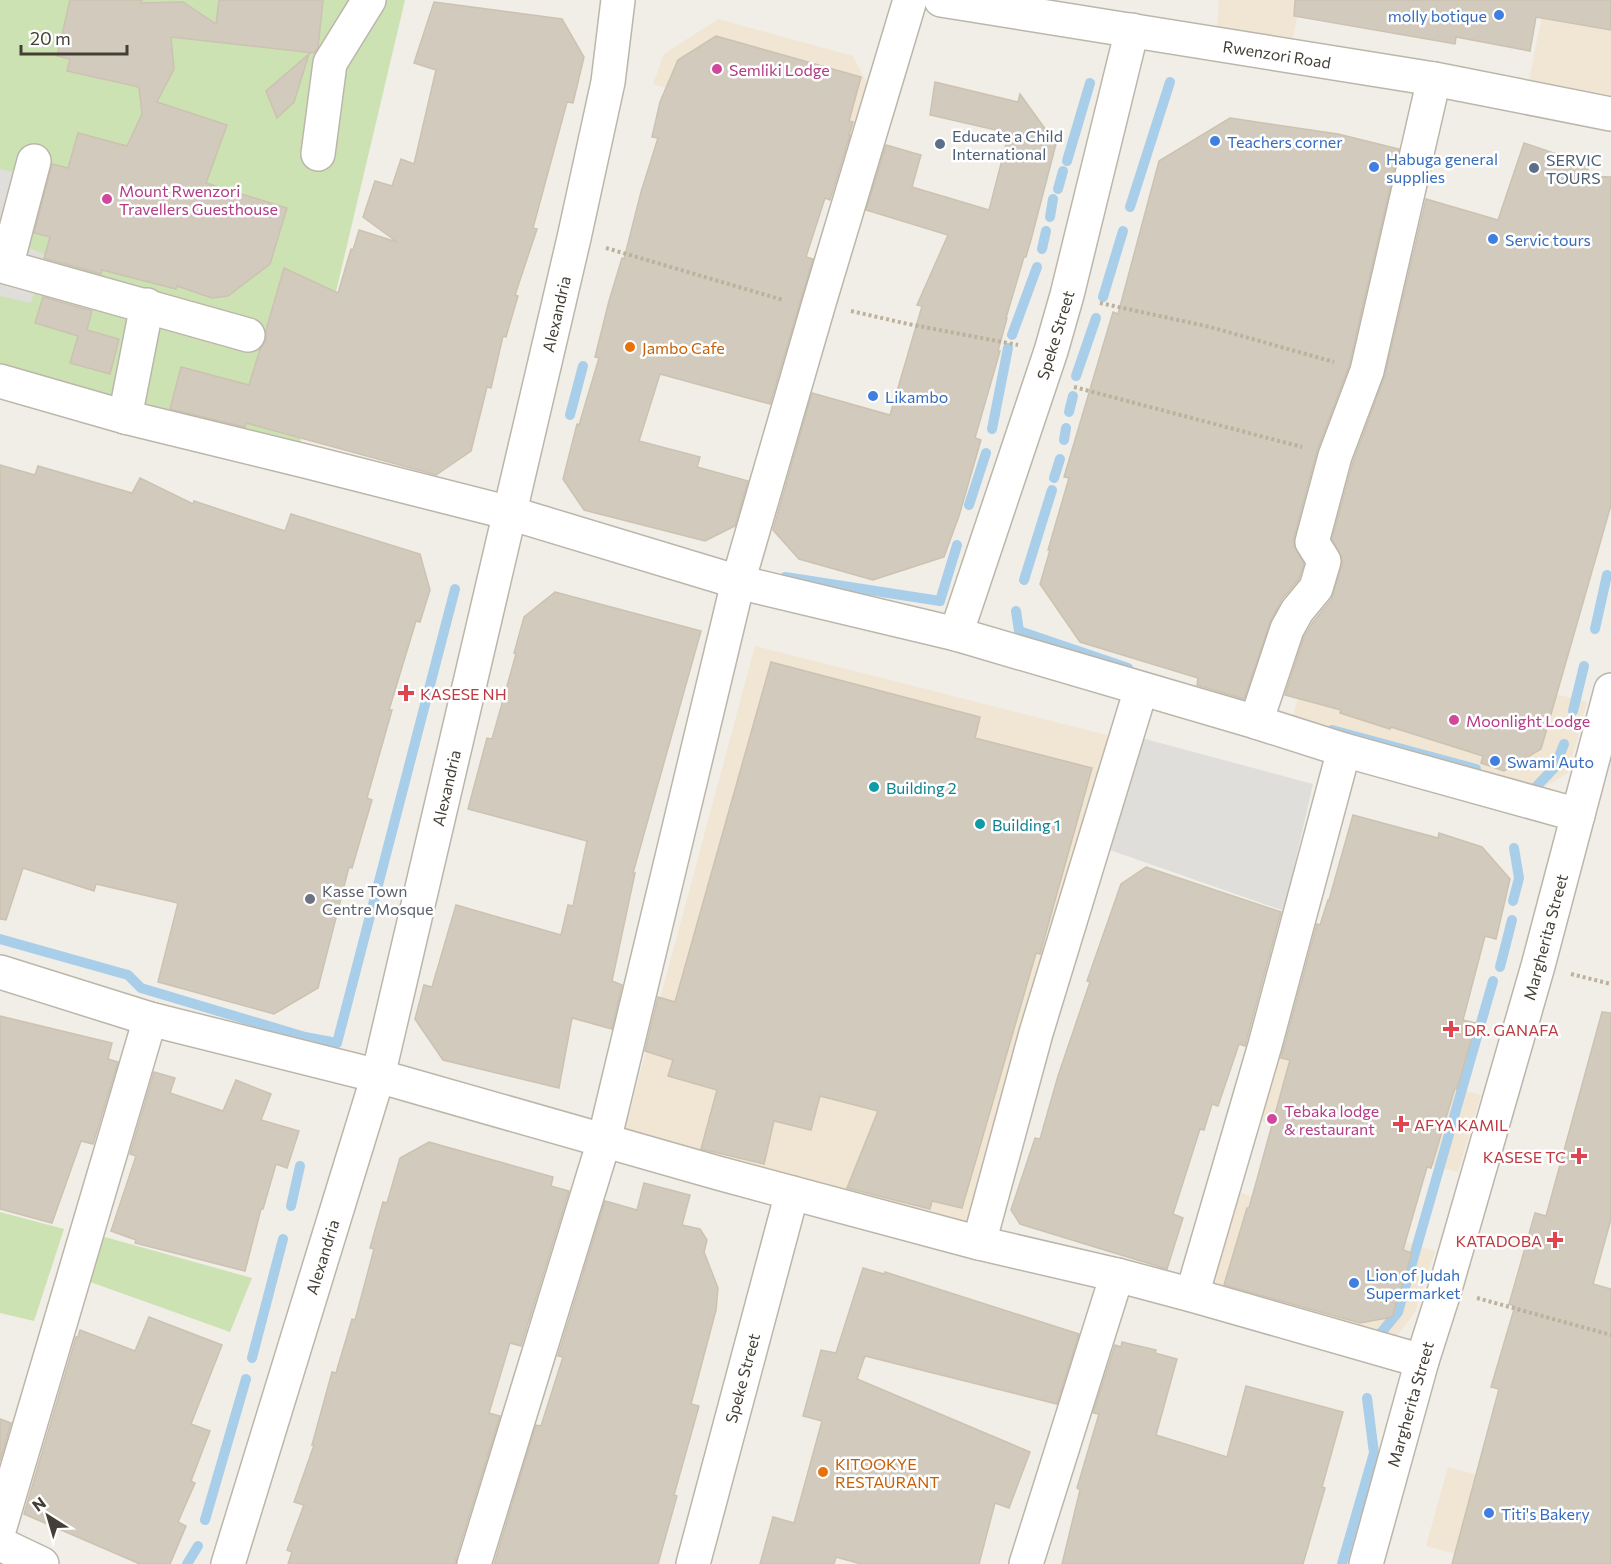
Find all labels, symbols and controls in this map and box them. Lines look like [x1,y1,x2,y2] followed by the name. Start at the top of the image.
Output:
[1388,6,1487,25] place label: molly botique
[1492,8,1506,22] marker: molly botique
[21,18,128,56] scale bar
[30,27,71,49] text: 20 m
[1222,36,1332,72] street label: Rwenzori Road
[729,60,830,79] place label: Semliki Lodge
[710,62,724,76] marker: Semliki Lodge
[952,126,1063,163] place label: Educate a Child International
[1227,132,1343,151] place label: Teachers corner
[1208,134,1222,148] marker: Teachers corner
[933,137,947,151] marker: Educate a Child International
[1386,149,1498,186] place label: Habuga general supplies
[1546,150,1602,187] place label: SERVIC TOURS
[1367,160,1381,174] marker: Habuga general supplies
[1527,161,1541,175] marker: SERVIC TOURS
[119,181,278,218] place label: Mount Rwenzori Travellers Guesthouse
[100,192,114,206] marker: Mount Rwenzori Travellers Guesthouse
[1505,230,1591,249] place label: Servic tours
[1486,232,1500,246] marker: Servic tours
[538,274,574,354] street label: Alexandria
[1032,288,1078,382] street label: Speke Street
[642,338,725,357] place label: Jambo Cafe
[623,340,637,354] marker: Jambo Cafe
[885,387,948,406] place label: Likambo
[866,389,880,403] marker: Likambo
[397,684,415,702] marker: KASESE NH
[420,684,507,703] place label: KASESE NH
[1466,711,1590,730] place label: Moonlight Lodge
[1447,713,1461,727] marker: Moonlight Lodge
[428,748,464,828] street label: Alexandria
[1507,752,1594,771] place label: Swami Auto
[1488,754,1502,768] marker: Swami Auto
[886,778,957,797] place label: Building 2
[867,780,881,794] marker: Building 2
[992,815,1061,834] place label: Building 1
[973,817,987,831] marker: Building 1
[1519,871,1571,1002] street label: Margherita Street
[322,881,433,918] place label: Kasse Town Centre Mosque
[303,892,317,906] marker: Kasse Town Centre Mosque
[1442,1020,1460,1038] marker: DR. GANAFA
[1464,1020,1559,1039] place label: DR. GANAFA
[1284,1101,1379,1138] place label: Tebaka lodge & restaurant
[1265,1112,1279,1126] marker: Tebaka lodge & restaurant
[1392,1115,1410,1133] marker: AFYA KAMIL
[1414,1115,1508,1134] place label: AFYA KAMIL
[1483,1147,1566,1166] place label: KASESE TC
[1570,1147,1588,1165] marker: KASESE TC
[302,1217,342,1297] street label: Alexandria
[1456,1231,1542,1250] place label: KATADOBA
[1546,1231,1564,1249] marker: KATADOBA
[1366,1265,1461,1302] place label: Lion of Judah Supermarket
[1347,1276,1361,1290] marker: Lion of Judah Supermarket
[721,1331,763,1425] street label: Speke Street
[1383,1339,1437,1469] street label: Margherita Street
[835,1454,940,1491] place label: KITOOKYE RESTAURANT
[816,1465,830,1479] marker: KITOOKYE RESTAURANT
[18,1486,78,1546] north arrow
[28,1492,49,1515] text: N
[1501,1504,1590,1523] place label: Titi's Bakery
[1482,1506,1496,1520] marker: Titi's Bakery

